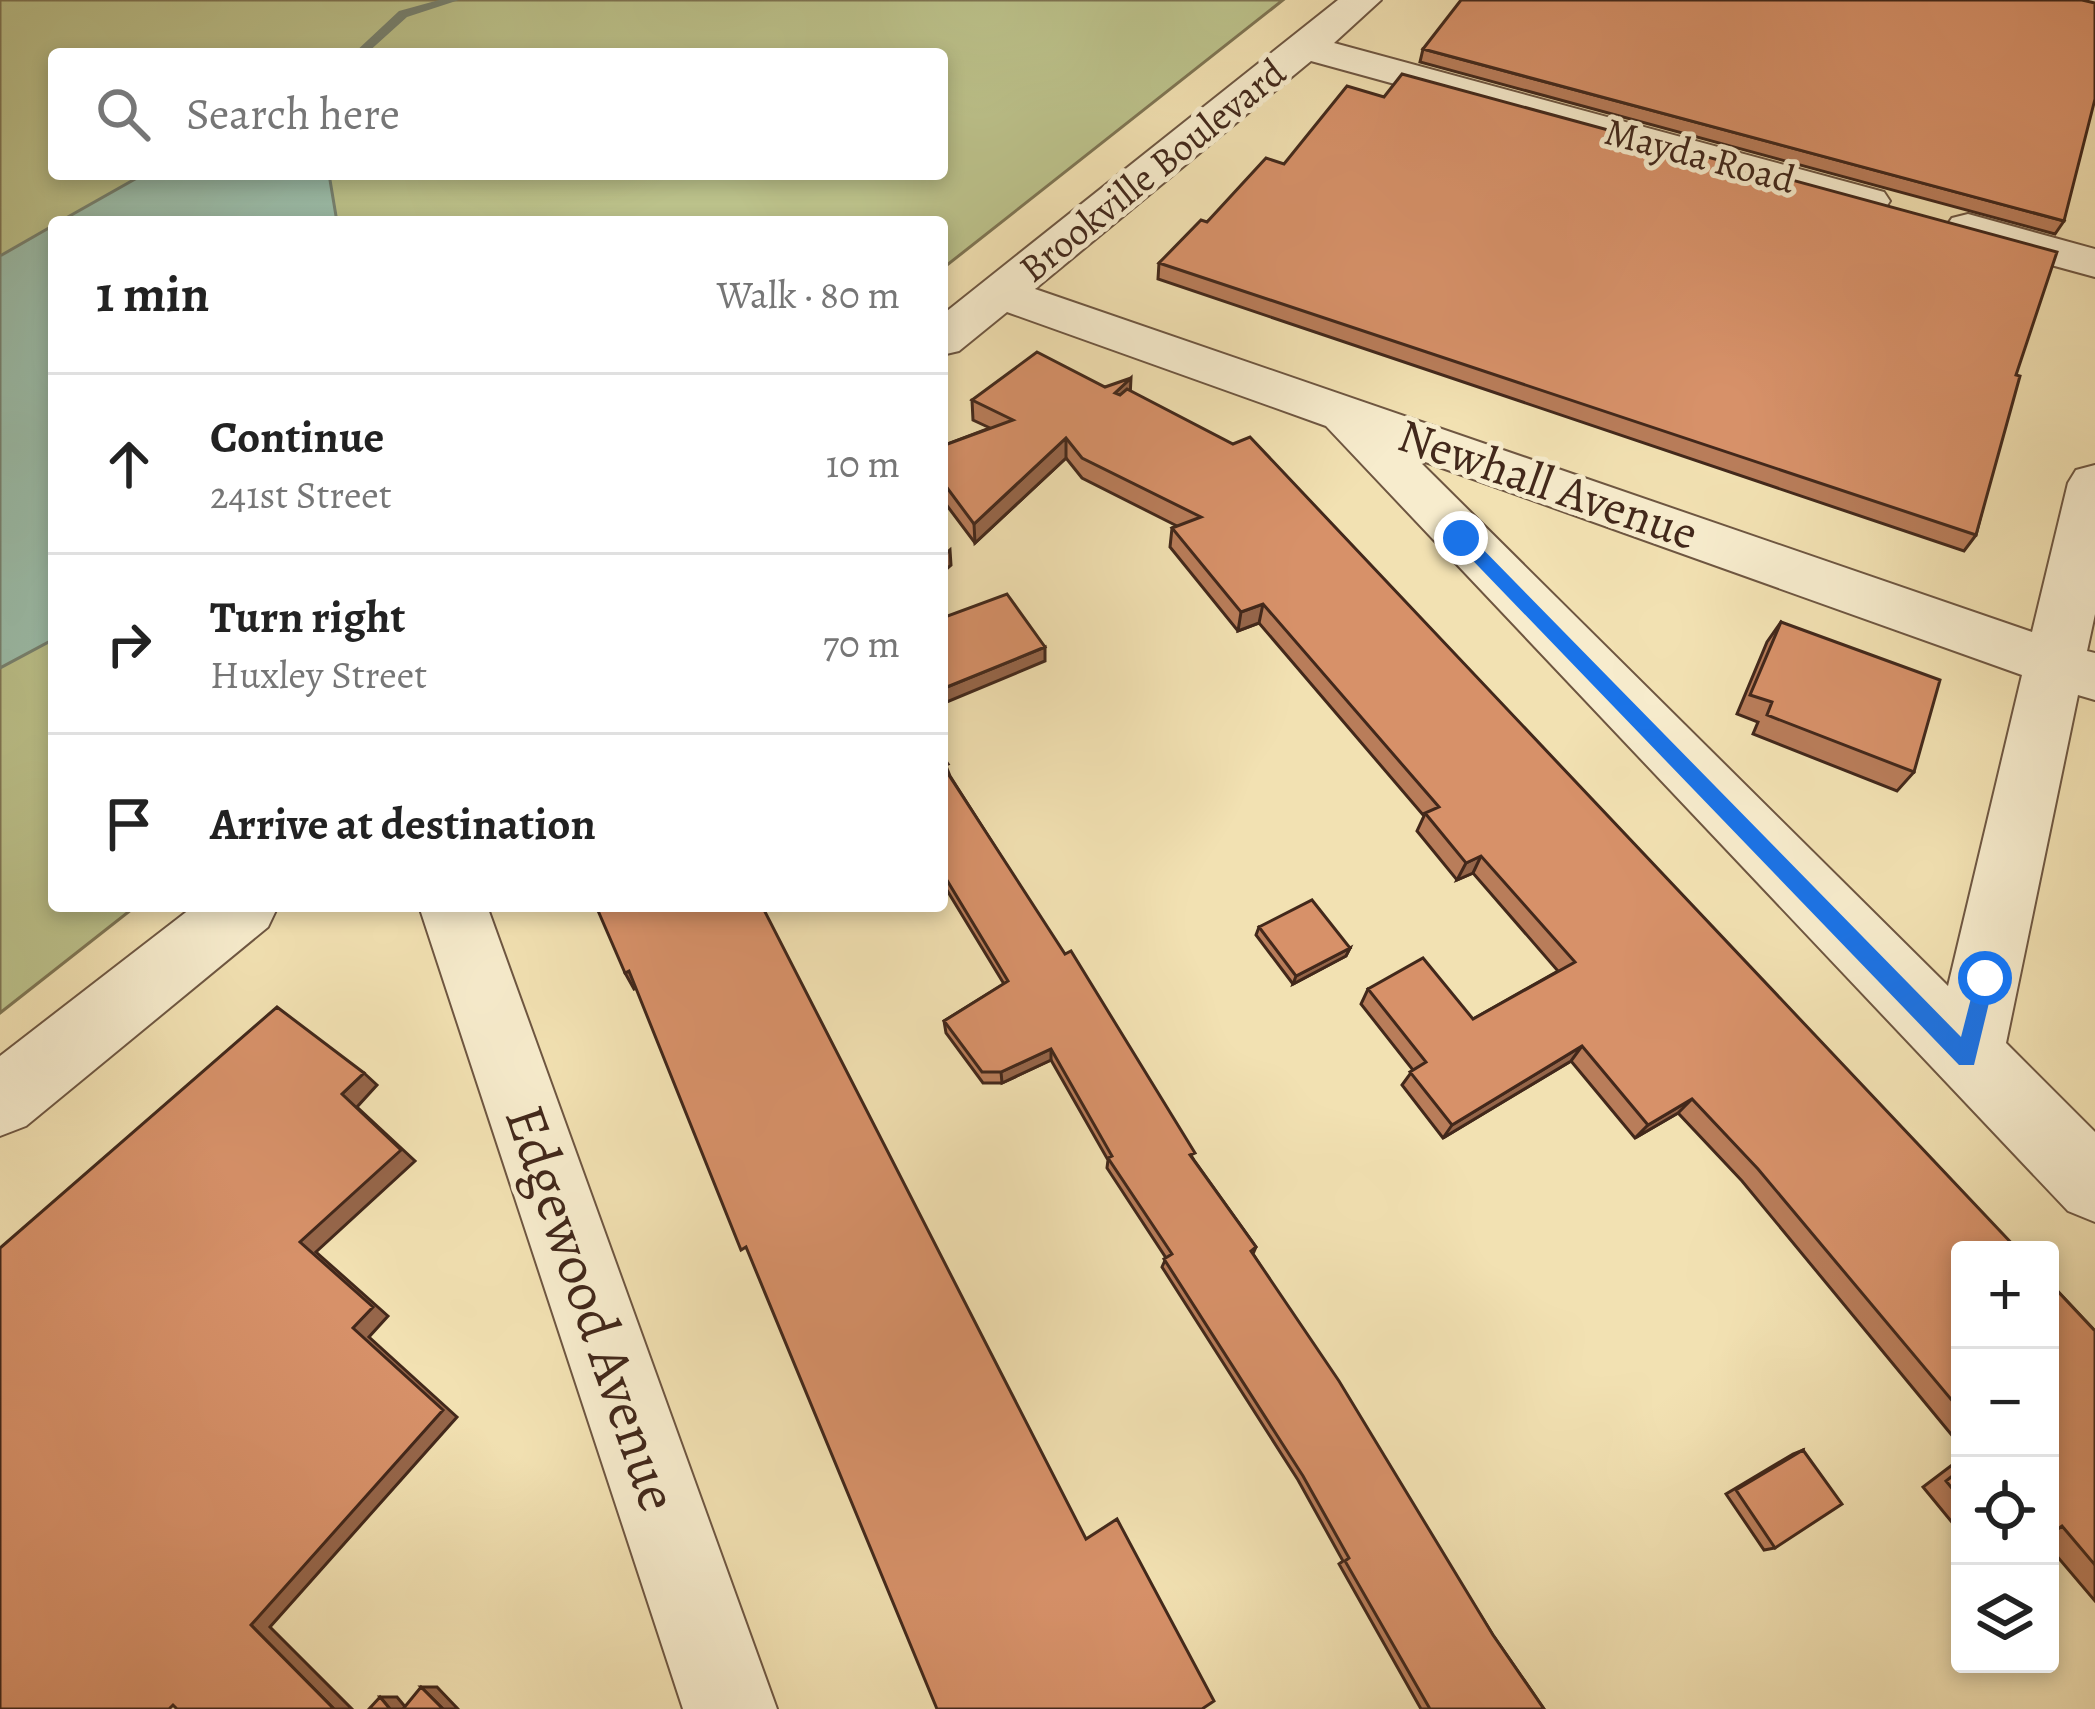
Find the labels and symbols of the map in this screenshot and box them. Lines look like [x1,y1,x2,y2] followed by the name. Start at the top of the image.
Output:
[1007,46,1297,294] street label: Brookville Boulevard
[1599,104,1801,206] street label: Mayda Road
[1389,402,1707,566] street label: Newhall Avenue
[1434,511,1488,565] route end
[1958,951,2012,1005] route start
[486,1095,698,1521] street label: Edgewood Avenue

